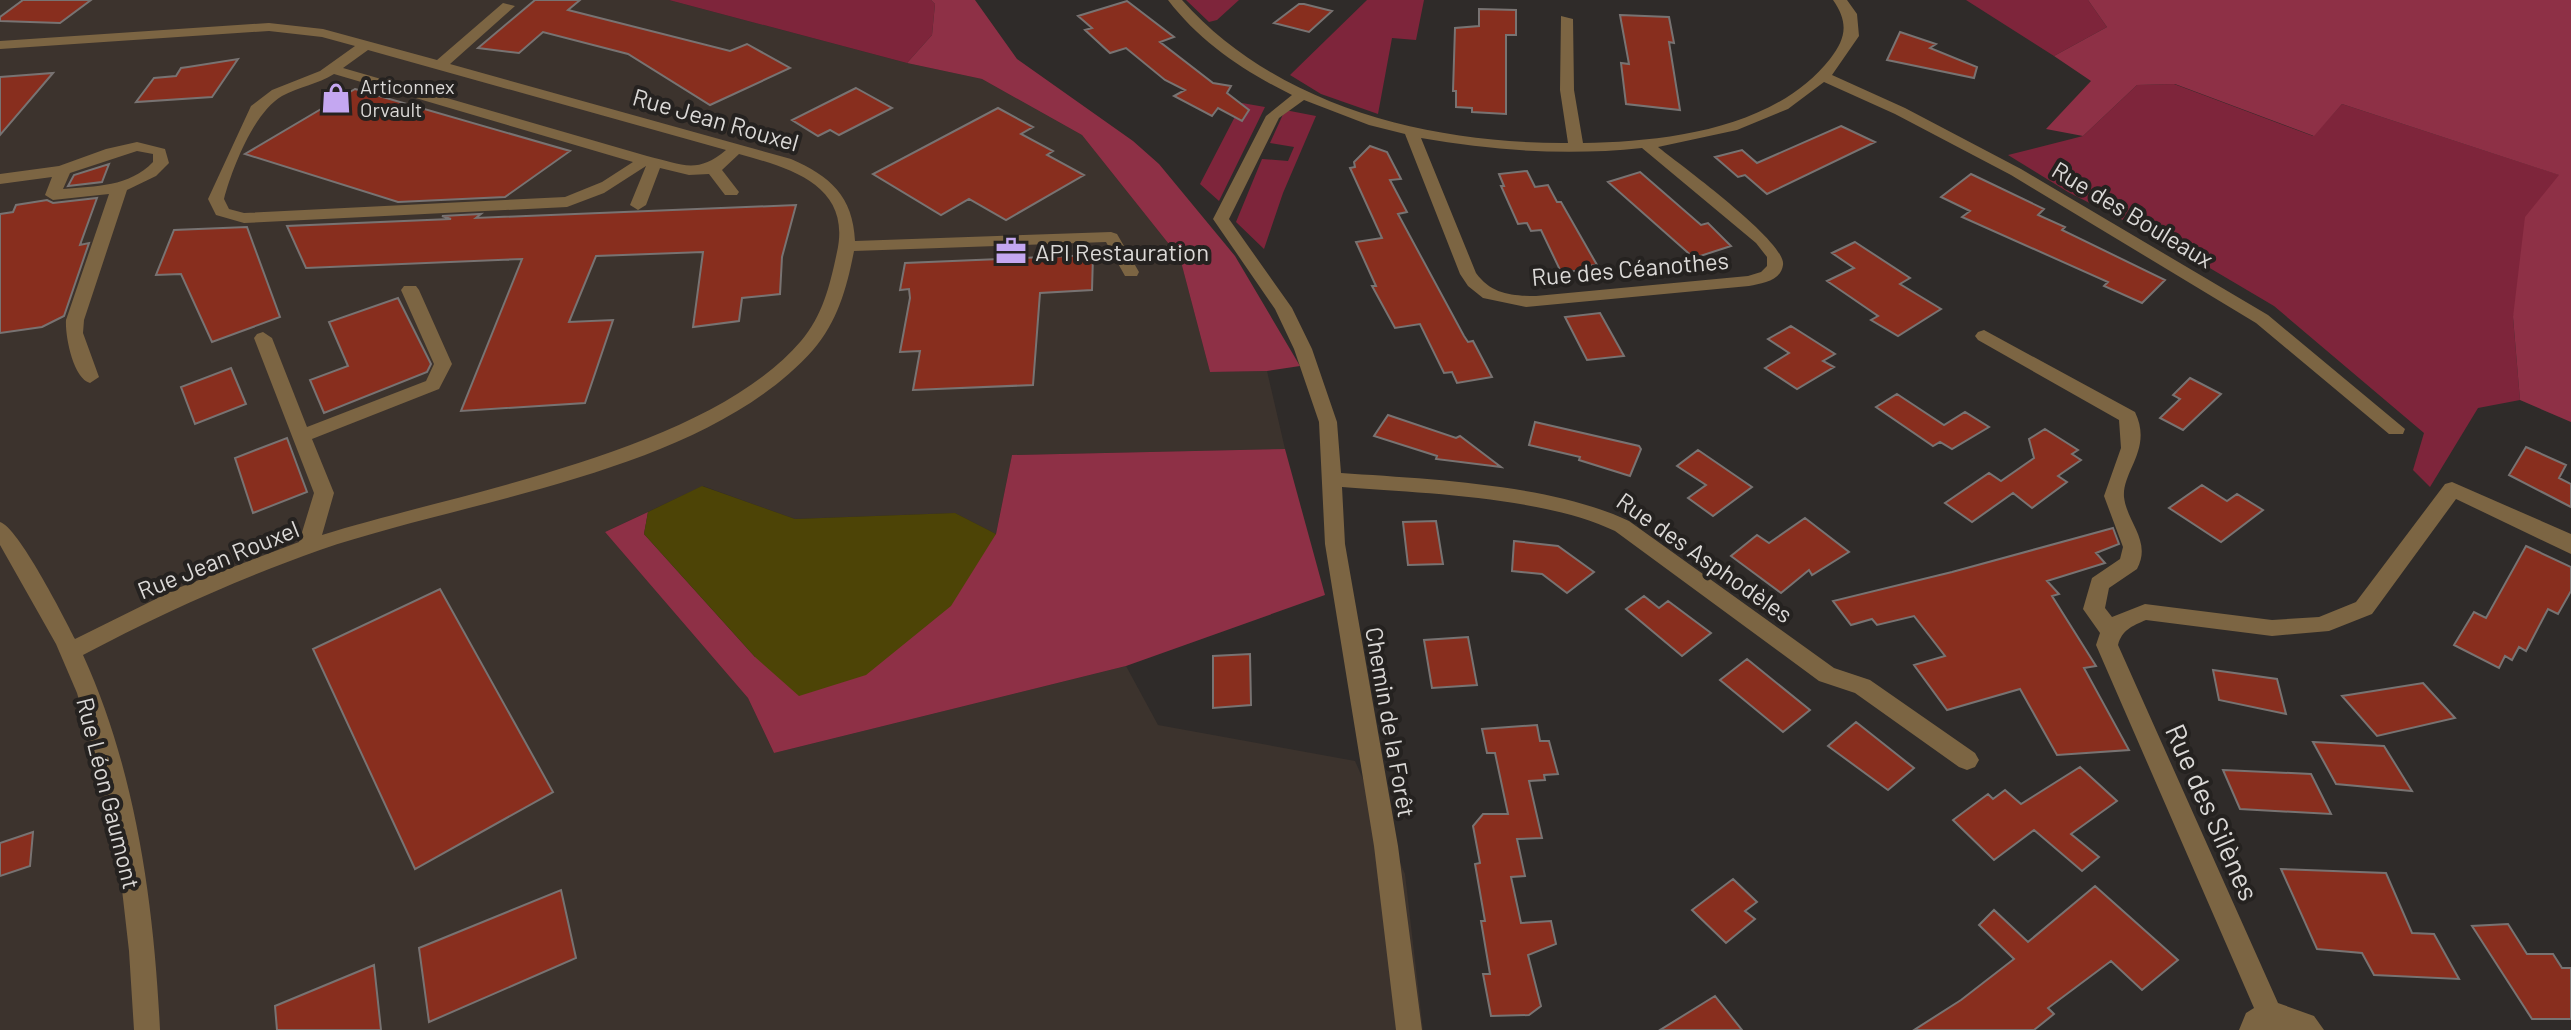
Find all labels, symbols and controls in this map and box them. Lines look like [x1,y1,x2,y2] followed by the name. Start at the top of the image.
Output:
[360,74,455,121] place label: Articonnex Orvault
[319,81,353,115] shop icon: Articonnex Orvault
[630,81,802,157] street label: Rue Jean Rouxel
[2047,154,2219,274] street label: Rue des Bouleaux
[994,234,1028,268] office icon: API Restauration
[1035,237,1209,266] place label: API Restauration
[1530,245,1730,291] street label: Rue des Céanothes
[1612,486,1798,628] street label: Rue des Asphodèles
[133,513,303,605] street label: Rue Jean Rouxel
[1360,625,1422,819] street label: Chemin de la Forêt
[71,694,147,892] street label: Rue Léon Gaumont
[2159,718,2267,906] street label: Rue des Silènes

